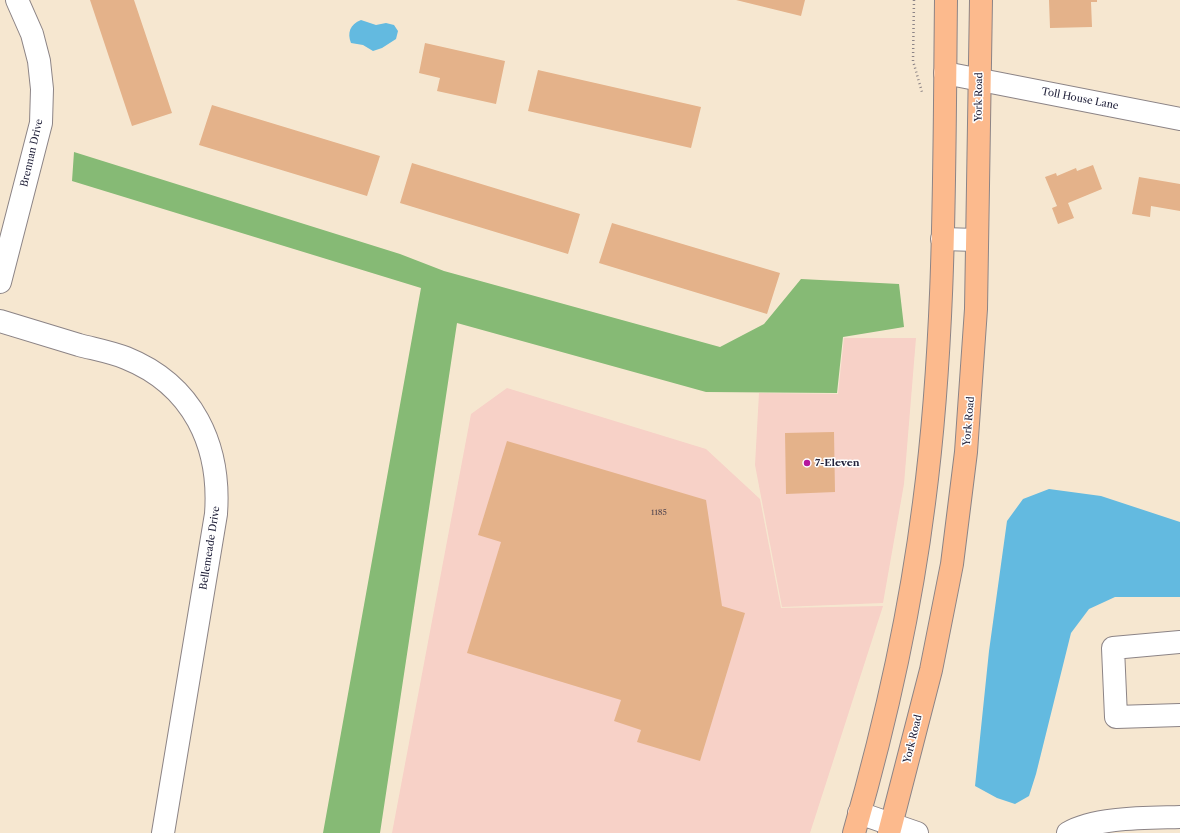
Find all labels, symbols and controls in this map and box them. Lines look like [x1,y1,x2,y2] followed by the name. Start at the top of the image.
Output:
[973,72,985,122] street label: York Road
[1040,86,1120,112] street label: Toll House Lane
[18,118,46,188] street label: Brennan Drive
[961,396,977,446] street label: York Road
[815,457,860,469] place label: 7-Eleven
[802,458,812,468] marker: 7-Eleven
[197,505,223,591] street label: Bellemeade Drive
[651,508,667,518] house number: 1185
[901,714,925,764] street label: York Road

